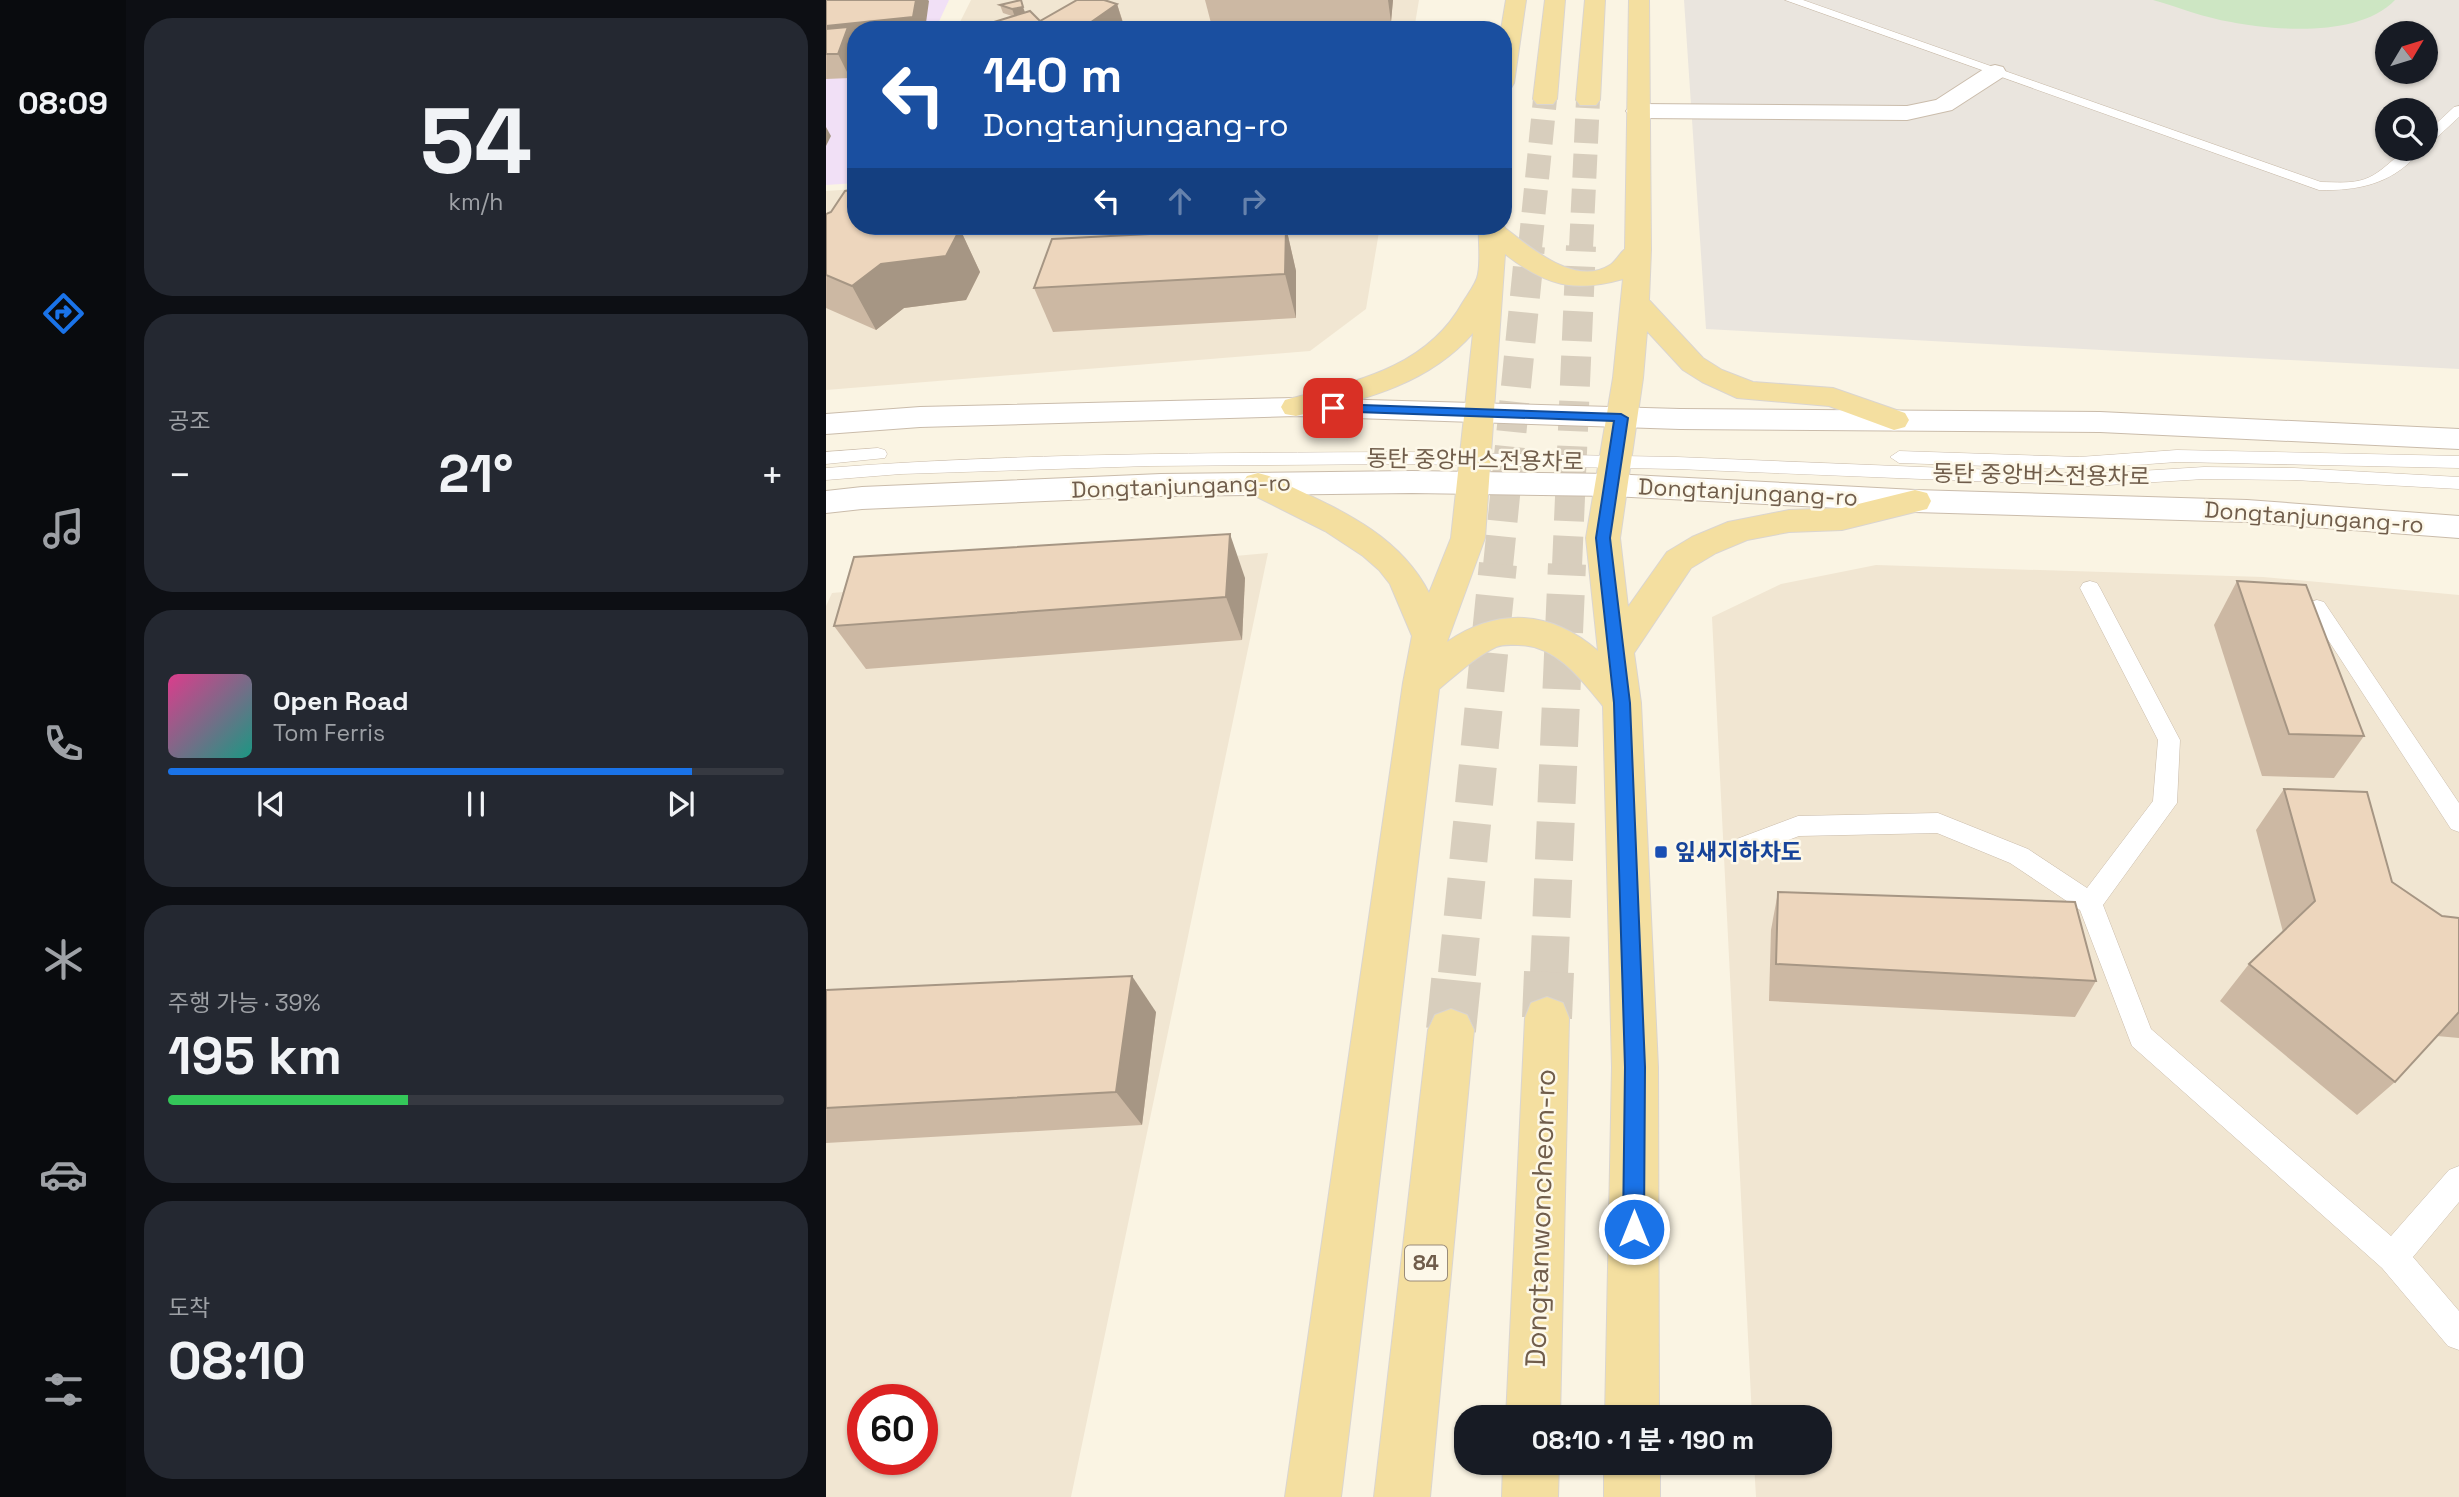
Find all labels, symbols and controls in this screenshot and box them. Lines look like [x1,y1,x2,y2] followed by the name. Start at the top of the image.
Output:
[2375,21,2438,84] north arrow
[2375,21,2438,161] map controls
[983,44,1122,106] text: 140 m
[868,49,959,140] icon: left
[18,83,108,123] text: 08:09
[420,83,532,200] text: 54
[2375,98,2438,161] button: search
[983,105,1289,145] text: Dongtanjungang-ro
[1088,182,1126,220] icon: left
[1161,182,1199,220] icon: ahead
[1234,182,1272,220] icon: right
[449,187,503,217] text: km/h
[39,289,88,338] icon: directions
[1303,378,1363,438] pin
[1314,389,1352,427] icon: arrive
[168,406,210,436] text: 공조
[439,441,513,507] text: 21°
[1366,443,1584,477] street label: 동탄 중앙버스전용차로
[168,451,192,499] text: −
[760,451,784,499] text: +
[1932,458,2150,492] street label: 동탄 중앙버스전용차로
[1071,467,1291,505] street label: Dongtanjungang-ro
[1637,471,1859,513] street label: Dongtanjungang-ro
[2203,494,2425,540] street label: Dongtanjungang-ro
[39,504,88,553] icon: music
[273,684,409,718] text: Open Road
[273,718,385,748] text: Tom Ferris
[39,719,88,768] icon: phone
[252,785,290,823] icon: previous
[457,785,495,823] icon: pause
[662,785,700,823] icon: next
[1675,837,1802,867] place label: 잎새지하차도
[1653,844,1669,860] marker: 잎새지하차도
[39,935,88,984] icon: climate
[168,988,320,1018] text: 주행 가능 · 39%
[168,1023,342,1089] text: 195 km
[1517,1068,1563,1368] street label: Dongtanwoncheon-ro
[39,1150,88,1199] icon: car
[1597,1192,1671,1266] position arrow
[1405,1246,1447,1280] road number: 84
[168,1293,210,1323] text: 도착
[168,1328,306,1394] text: 08:10
[39,1365,88,1414] icon: filters
[847,1384,938,1475] speed limit sign: 60
[1532,1423,1754,1457] text: 08:10 · 1 분 · 190 m

